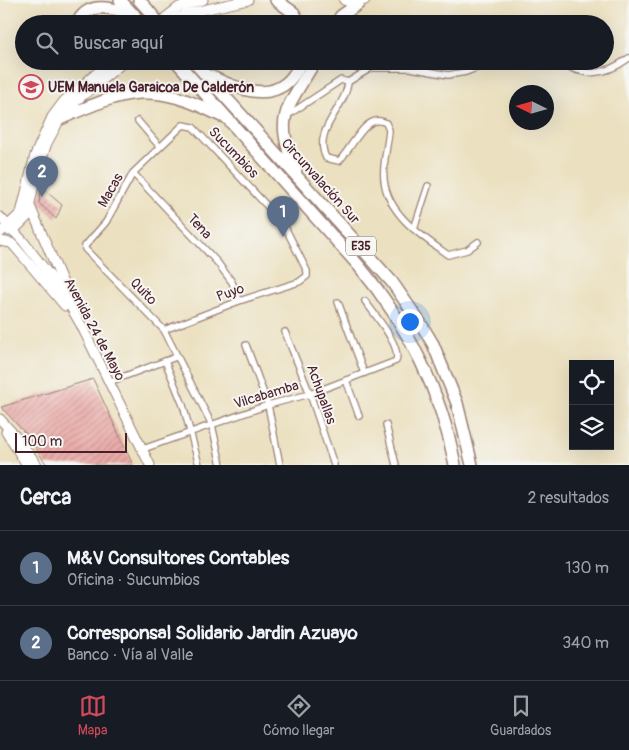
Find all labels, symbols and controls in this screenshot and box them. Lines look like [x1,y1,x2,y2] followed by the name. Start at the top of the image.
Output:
[15,15,614,70] search box
[33,29,61,57] icon: search
[73,31,164,55] text: Buscar aquí
[18,74,44,100] school or university icon: UEM Manuela Garaicoa De Calderón
[48,79,254,96] place label: UEM Manuela Garaicoa De Calderón
[509,85,554,130] north arrow
[205,123,263,182] street label: Sucumbios
[278,135,364,228] street label: Circunvalación Sur
[26,156,58,197] pin: 2
[94,170,127,210] street label: Macas
[267,196,299,237] pin: 1
[184,210,215,242] street label: Tena
[346,237,376,256] road number: E35
[127,274,161,309] street label: Quito
[60,275,129,384] street label: Avenida 24 de Mayo
[214,279,247,305] street label: Puyo
[397,309,423,335] your location
[569,360,614,450] map controls
[569,360,614,405] button: locate
[303,362,340,427] street label: Achupallas
[232,377,301,412] street label: Vilcabamba
[569,405,614,450] button: layers
[15,430,128,453] scale bar
[22,433,62,450] text: 100 m
[20,484,71,511] text: Cerca
[527,488,609,508] text: 2 resultados
[67,546,289,570] text: M&V Consultores Contables
[33,558,39,578] text: 1
[565,558,609,578] text: 130 m
[67,570,200,590] text: Oficina · Sucumbios
[67,621,358,645] text: Corresponsal Solidario Jardin Azuayo
[32,633,40,653] text: 2
[562,633,609,653] text: 340 m
[67,645,193,665] text: Banco · Vía al Valle
[78,692,107,739] tab: Mapa
[263,692,334,739] tab: Cómo llegar
[490,692,551,739] tab: Guardados

